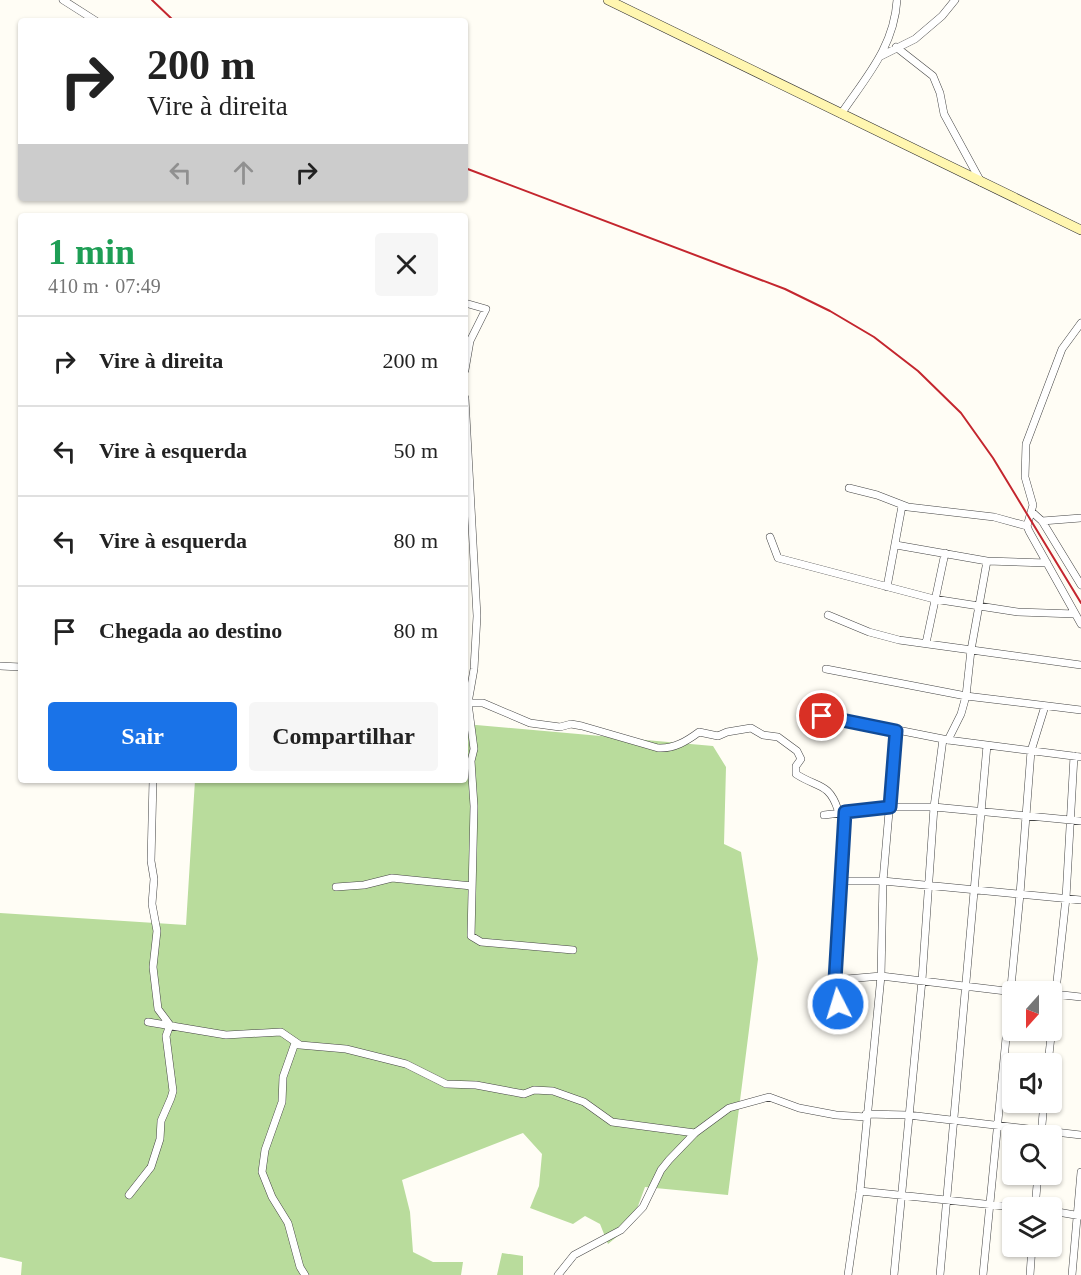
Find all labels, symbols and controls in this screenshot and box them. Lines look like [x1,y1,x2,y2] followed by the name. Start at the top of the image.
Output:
[48,42,126,120] icon: right
[147,42,256,88] text: 200 m
[147,91,288,121] text: Vire à direita
[164,156,197,189] icon: left
[227,156,260,189] icon: ahead
[290,156,323,189] icon: right
[48,232,135,272] text: 1 min
[375,233,438,296] button: close
[48,275,161,297] text: 410 m · 07:49
[48,345,81,378] icon: right
[99,348,223,373] text: Vire à direita
[382,348,438,373] text: 200 m
[48,435,81,468] icon: left
[99,438,247,463] text: Vire à esquerda
[393,438,438,463] text: 50 m
[48,525,81,558] icon: left
[99,528,247,553] text: Vire à esquerda
[393,528,438,553] text: 80 m
[48,615,81,648] icon: arrive
[99,618,282,643] text: Chegada ao destino
[393,618,438,643] text: 80 m
[796,690,847,741] pin
[805,699,838,732] icon: arrive
[48,702,237,771] button: Sair
[249,702,438,771] button: Compartilhar
[806,972,870,1036] position arrow
[1002,981,1062,1041] north arrow
[1002,981,1062,1257] map controls
[1002,1053,1062,1113] button: sound
[1002,1125,1062,1185] button: search
[1002,1197,1062,1257] button: layers

